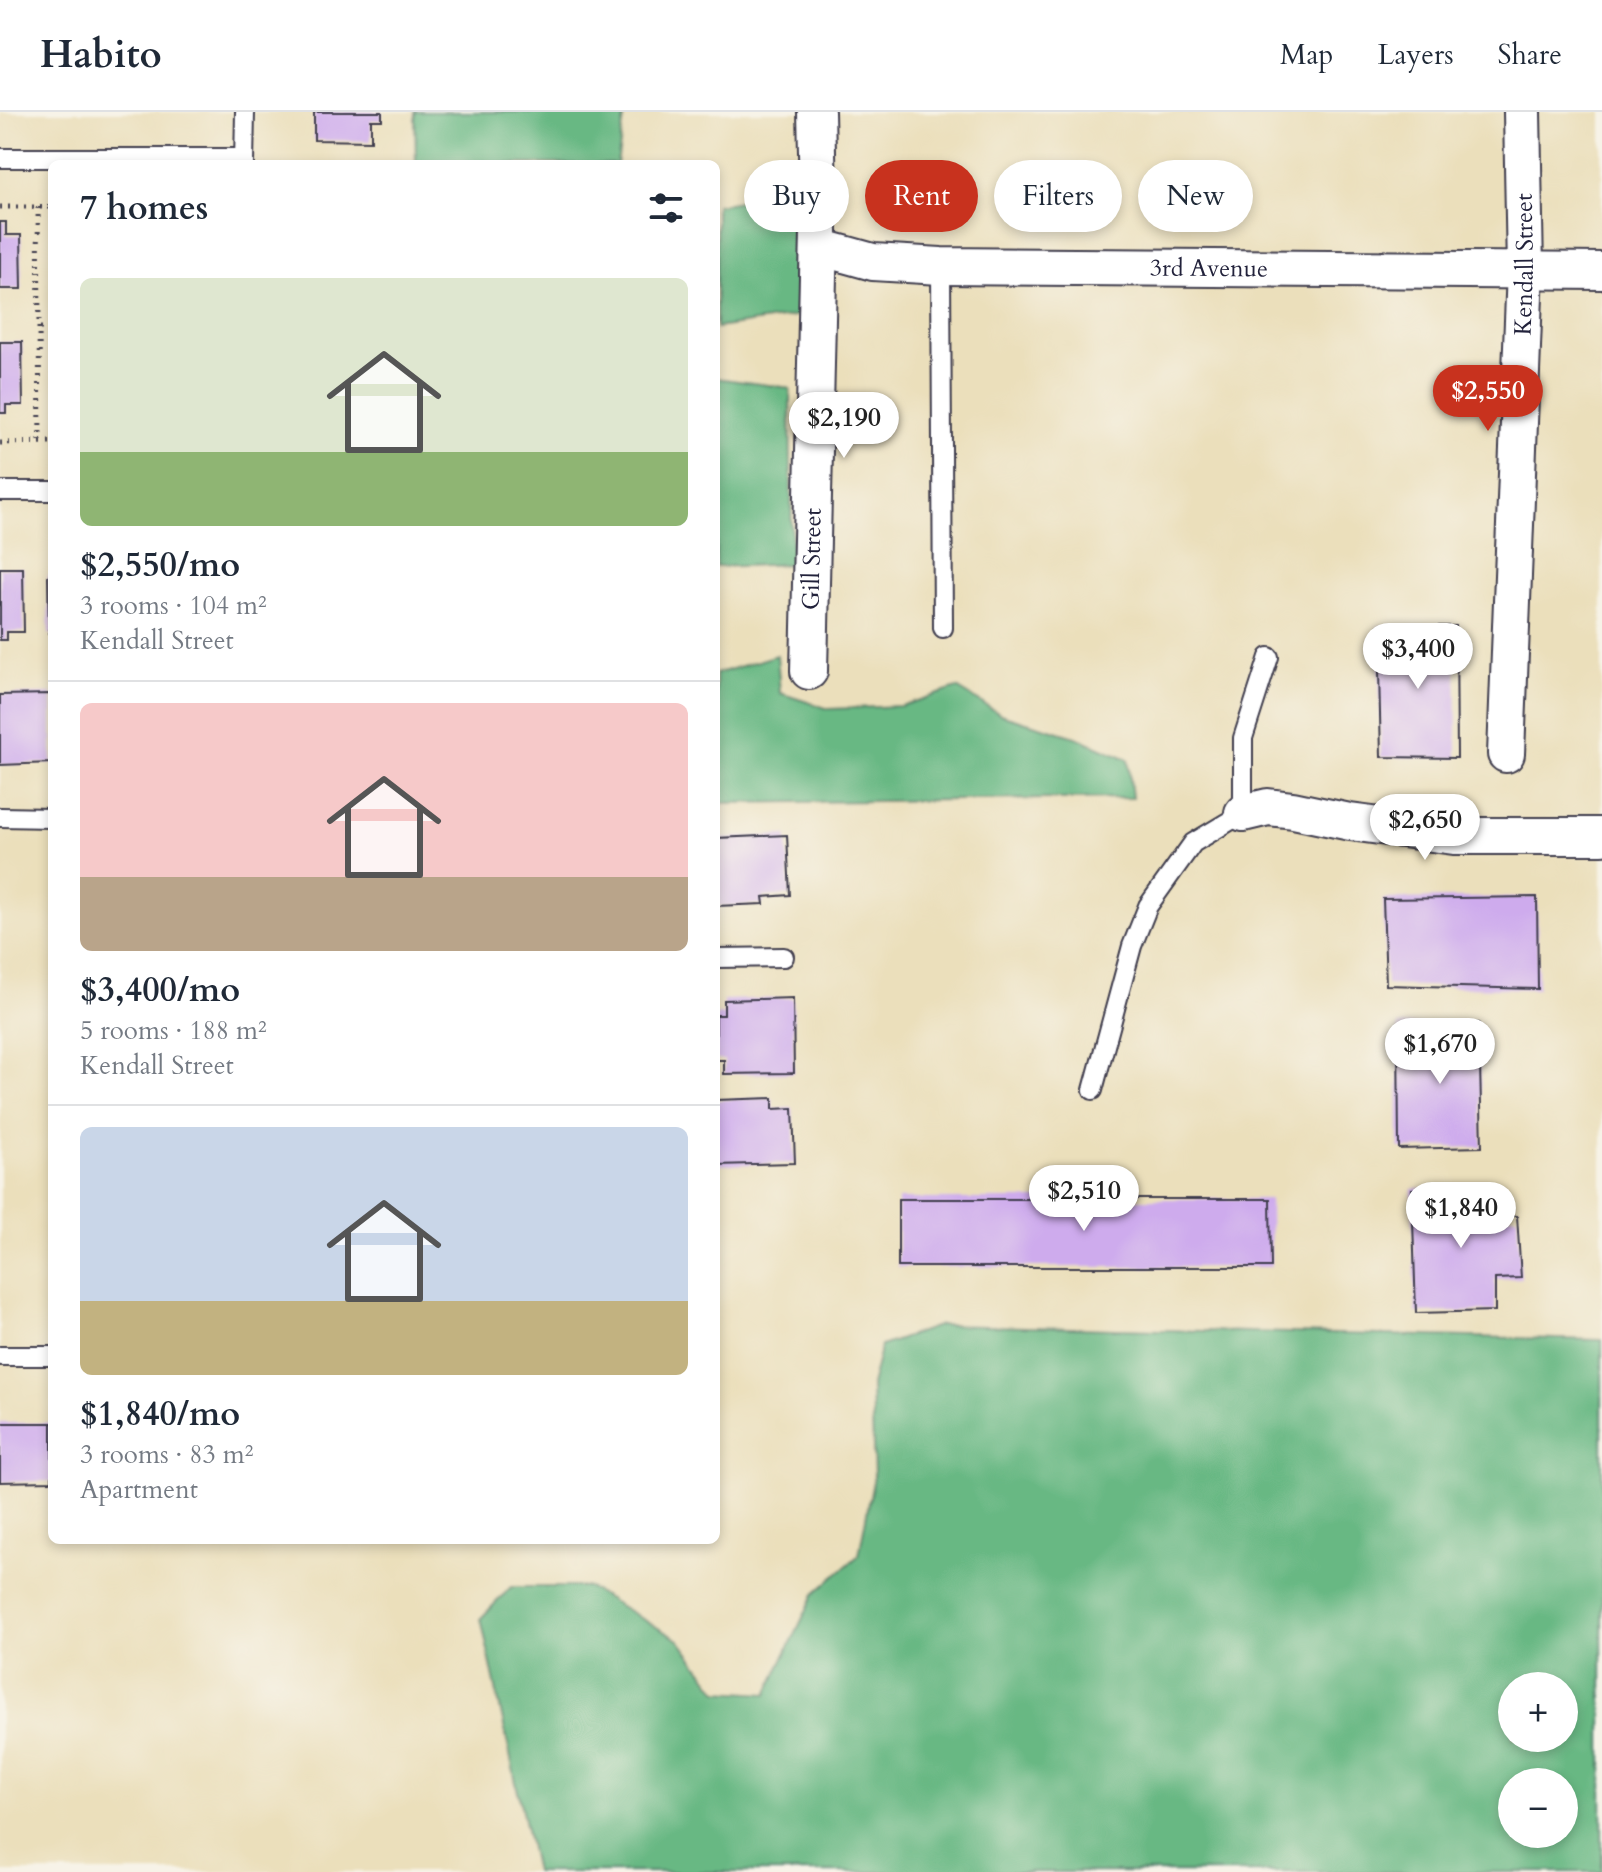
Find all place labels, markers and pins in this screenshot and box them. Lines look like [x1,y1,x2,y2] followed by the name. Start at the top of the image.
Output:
[1423,365,1553,433] pin: $2,550
[779,392,909,460] pin: $2,190
[1353,623,1483,691] pin: $3,400
[1360,794,1490,862] pin: $2,650
[1375,1018,1505,1086] pin: $1,670
[1019,1165,1149,1233] pin: $2,510
[1396,1182,1526,1250] pin: $1,840

